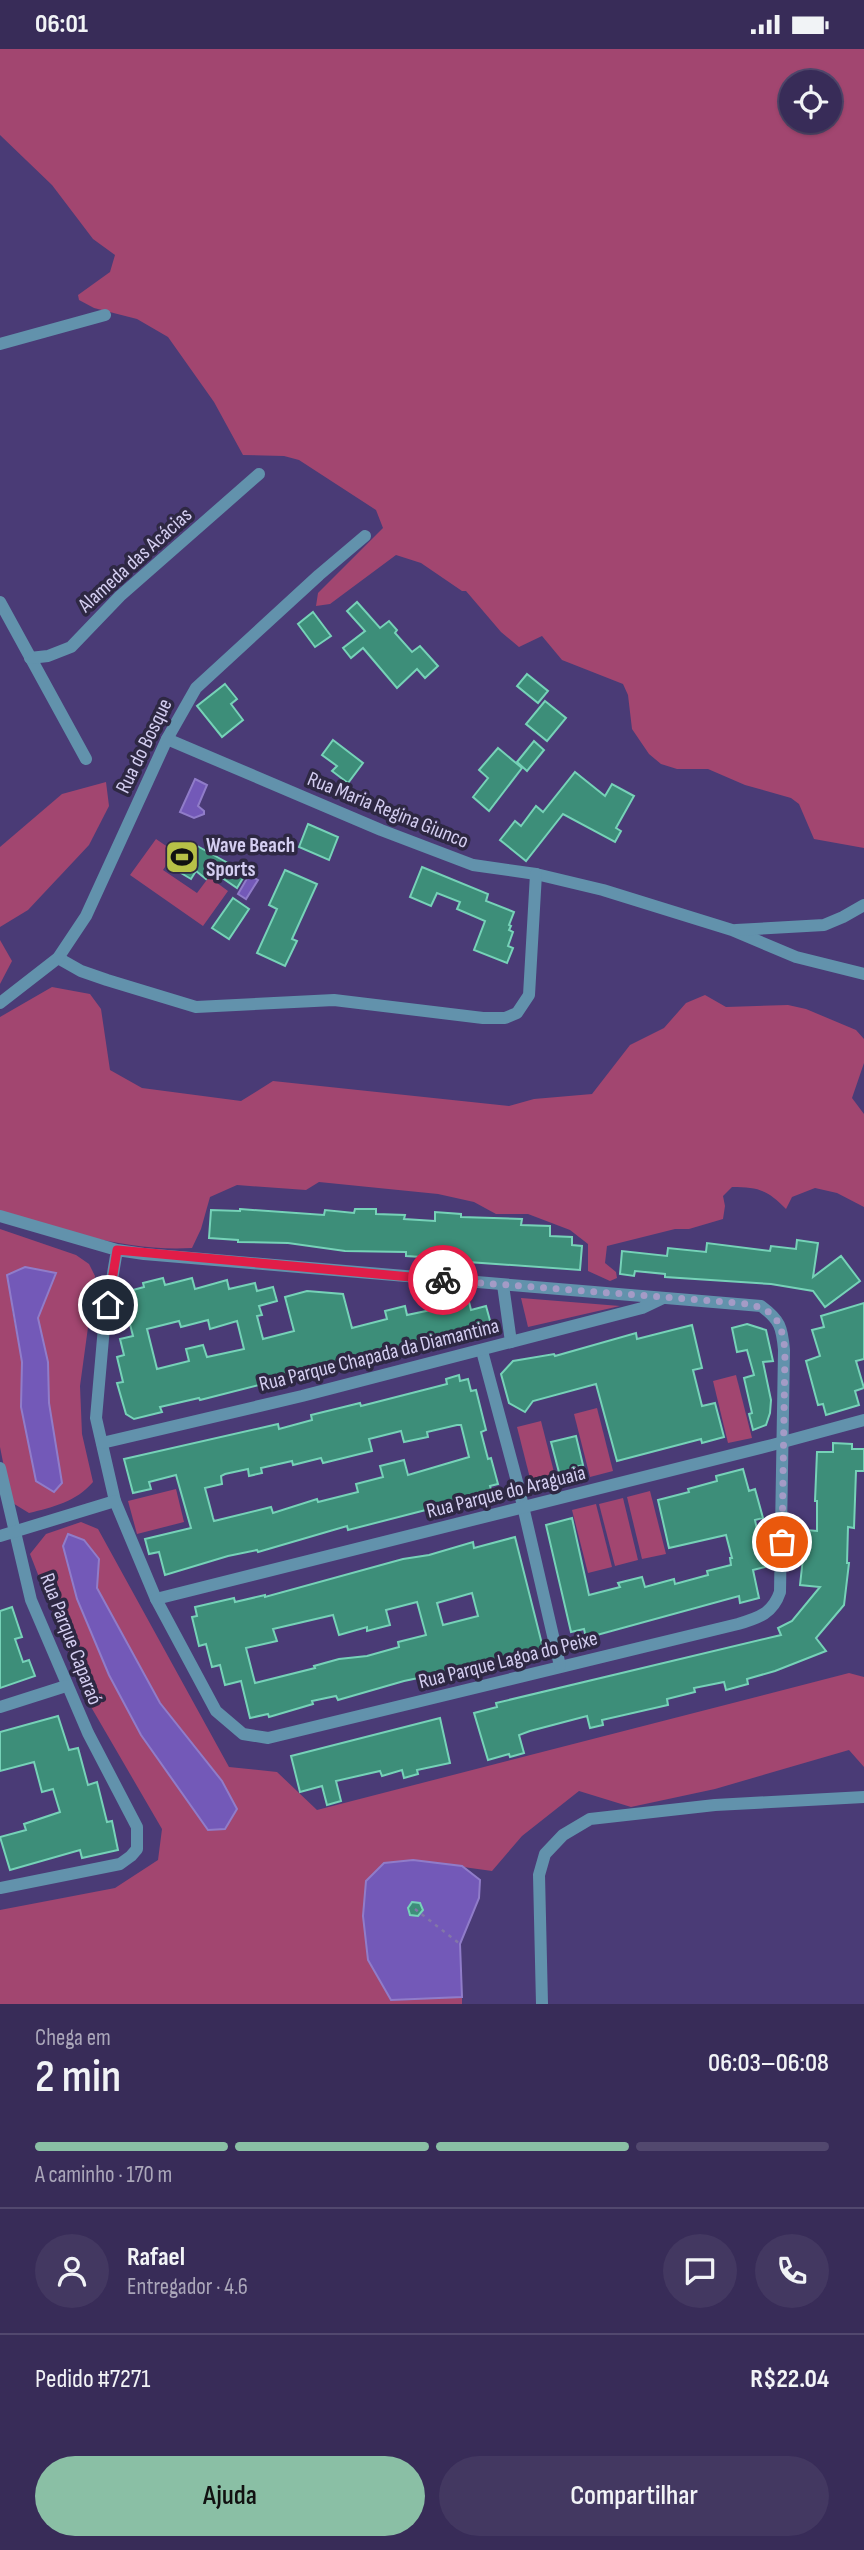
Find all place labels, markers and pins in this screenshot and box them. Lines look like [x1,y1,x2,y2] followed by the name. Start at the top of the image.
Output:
[206,833,295,882] place label: Wave Beach Sports
[163,838,201,876] sports icon: Wave Beach Sports
[78,1275,138,1335] pin
[752,1512,812,1572] pin

